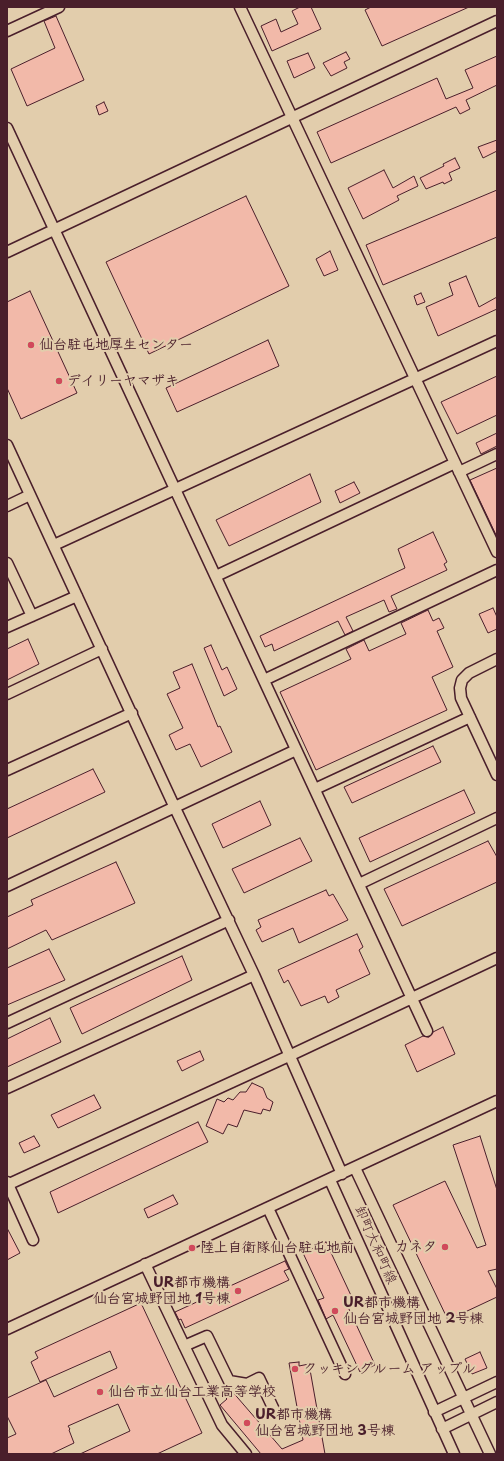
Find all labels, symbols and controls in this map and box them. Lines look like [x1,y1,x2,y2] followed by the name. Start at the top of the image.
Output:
[39,337,193,353] place label: 仙台駐屯地厚生センター
[26,340,36,350] marker: 仙台駐屯地厚生センター
[67,373,179,389] place label: デイリーヤマザキ
[54,376,64,386] marker: デイリーヤマザキ
[350,1203,400,1287] street label: 卸町大和町線
[395,1239,437,1255] place label: カネタ
[200,1240,354,1256] place label: 陸上自衛隊仙台駐屯地前
[440,1242,450,1252] marker: カネタ
[187,1243,197,1253] marker: 陸上自衛隊仙台駐屯地前
[93,1275,230,1308] place label: UR都市機構 仙台宮城野団地 1号棟
[233,1286,243,1296] marker: UR都市機構 仙台宮城野団地 1号棟
[343,1295,483,1328] place label: UR都市機構 仙台宮城野団地 2号棟
[330,1306,340,1316] marker: UR都市機構 仙台宮城野団地 2号棟
[303,1361,476,1377] place label: クッキングルーム アップル
[290,1364,300,1374] marker: クッキングルーム アップル
[108,1384,276,1400] place label: 仙台市立仙台工業高等学校
[95,1387,105,1397] marker: 仙台市立仙台工業高等学校
[255,1407,395,1440] place label: UR都市機構 仙台宮城野団地 3号棟
[242,1418,252,1428] marker: UR都市機構 仙台宮城野団地 3号棟

